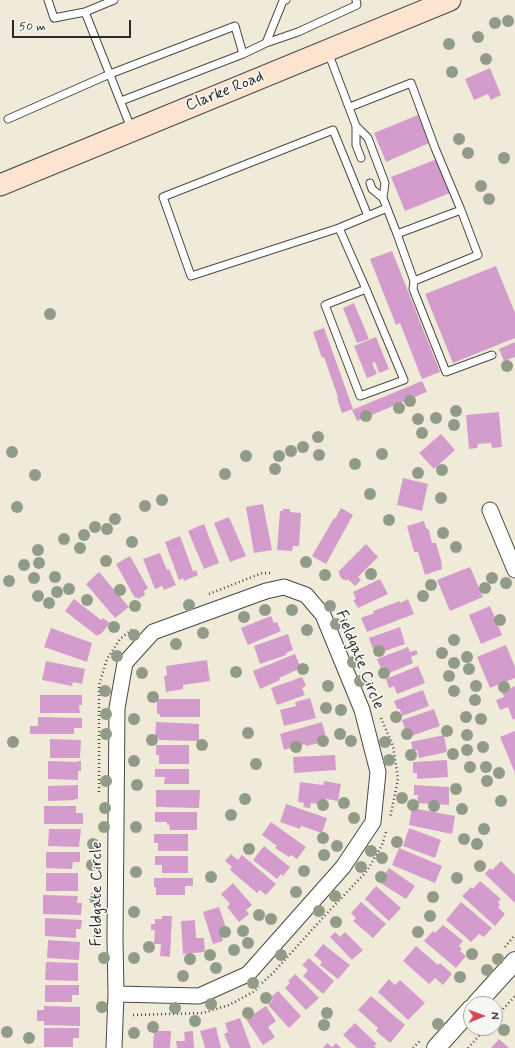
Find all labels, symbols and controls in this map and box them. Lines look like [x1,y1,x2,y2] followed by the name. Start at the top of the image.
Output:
[14,12,133,38] scale bar
[19,19,46,35] text: 50 m
[183,68,267,116] street label: Clarke Road
[330,608,388,712] street label: Fieldgate Circle
[88,841,108,947] street label: Fieldgate Circle
[463,996,503,1036] north arrow
[487,1012,501,1020] text: N

